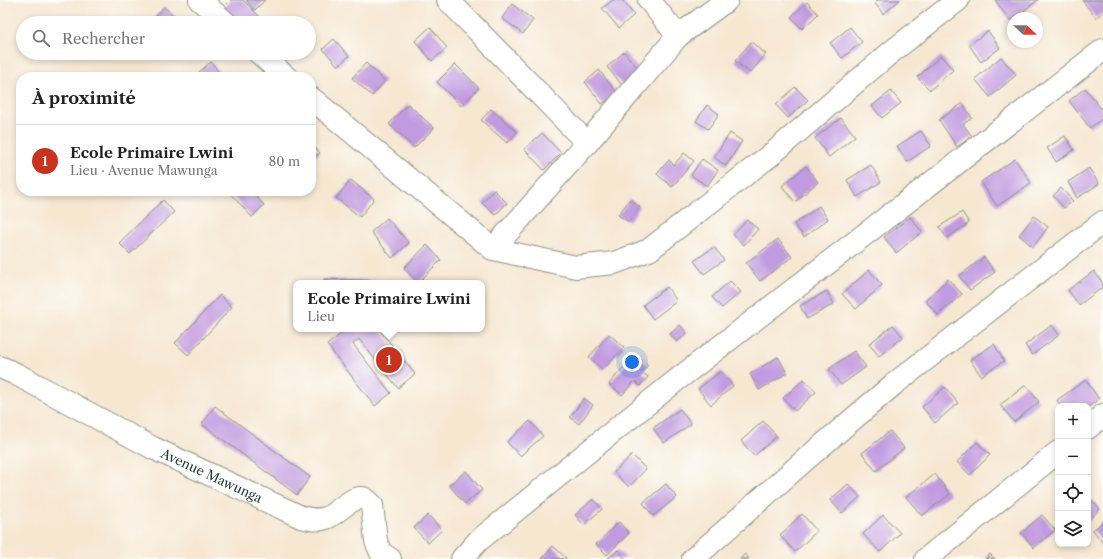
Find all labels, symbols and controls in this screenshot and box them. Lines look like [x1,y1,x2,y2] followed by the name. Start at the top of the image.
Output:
[1007,12,1043,48] north arrow
[16,16,316,60] search box
[30,27,52,49] icon: search
[62,29,145,48] text: Rechercher
[32,88,136,108] text: À proximité
[70,143,233,162] text: Ecole Primaire Lwini
[42,153,48,169] text: 1
[268,153,300,169] text: 80 m
[70,162,218,178] text: Lieu · Avenue Mawunga
[293,280,485,332] popup
[307,289,471,308] text: Ecole Primaire Lwini
[307,308,335,324] text: Lieu
[376,345,402,375] pin: 1
[622,352,642,372] your location
[1055,403,1091,547] map controls
[1055,403,1091,439] button: +
[1055,439,1091,475] button: −
[158,445,265,506] street label: Avenue Mawunga
[1055,475,1091,511] button: locate
[1055,511,1091,547] button: layers

